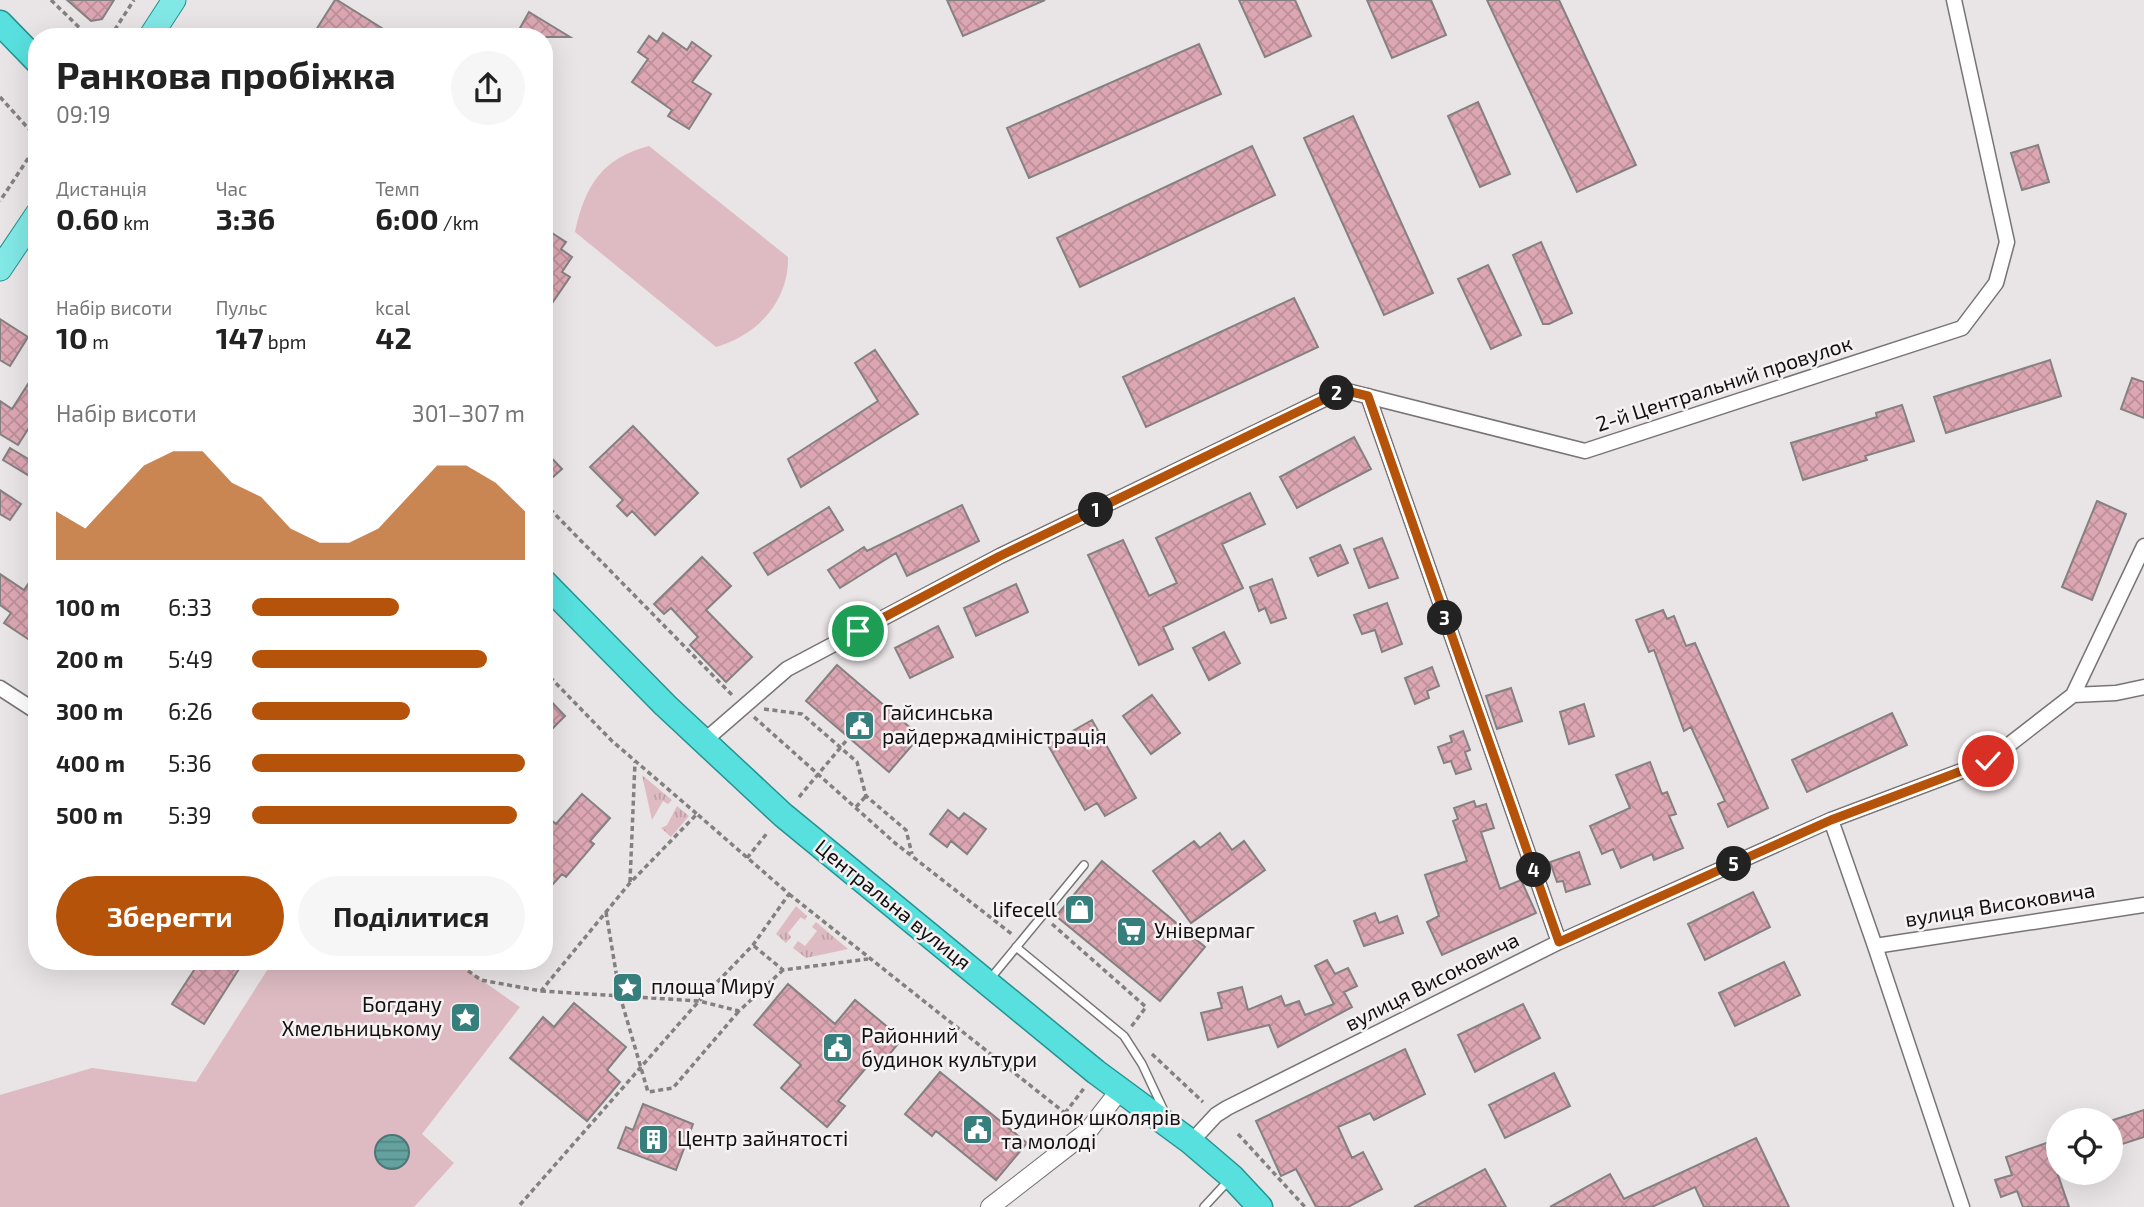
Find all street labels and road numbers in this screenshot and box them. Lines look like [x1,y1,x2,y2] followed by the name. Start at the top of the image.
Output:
[1592,329,1855,437] street label: 2-й Центральний провулок
[810,833,977,975] street label: Центральна вулиця
[1903,876,2097,932] street label: вулиця Високовича
[1340,926,1523,1036] street label: вулиця Високовича

